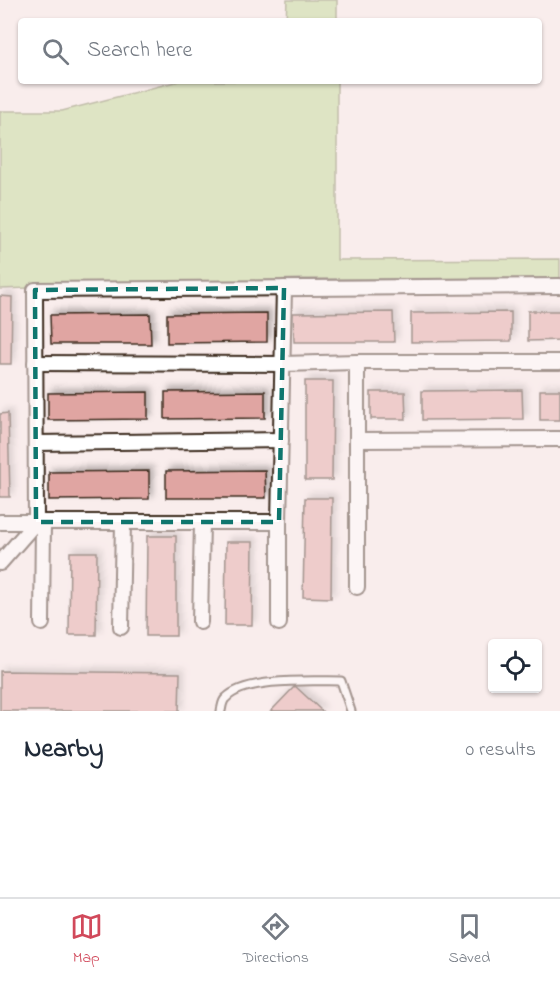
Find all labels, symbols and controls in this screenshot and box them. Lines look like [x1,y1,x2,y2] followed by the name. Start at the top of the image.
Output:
[18,18,542,84] search box
[39,35,72,68] icon: search
[87,35,192,67] text: Search here
[488,639,542,693] map controls
[488,639,542,693] button: locate
[24,731,103,769] text: Nearby
[465,736,536,765] text: 0 results
[70,910,103,970] tab: Map
[242,910,309,970] tab: Directions
[448,910,490,970] tab: Saved

